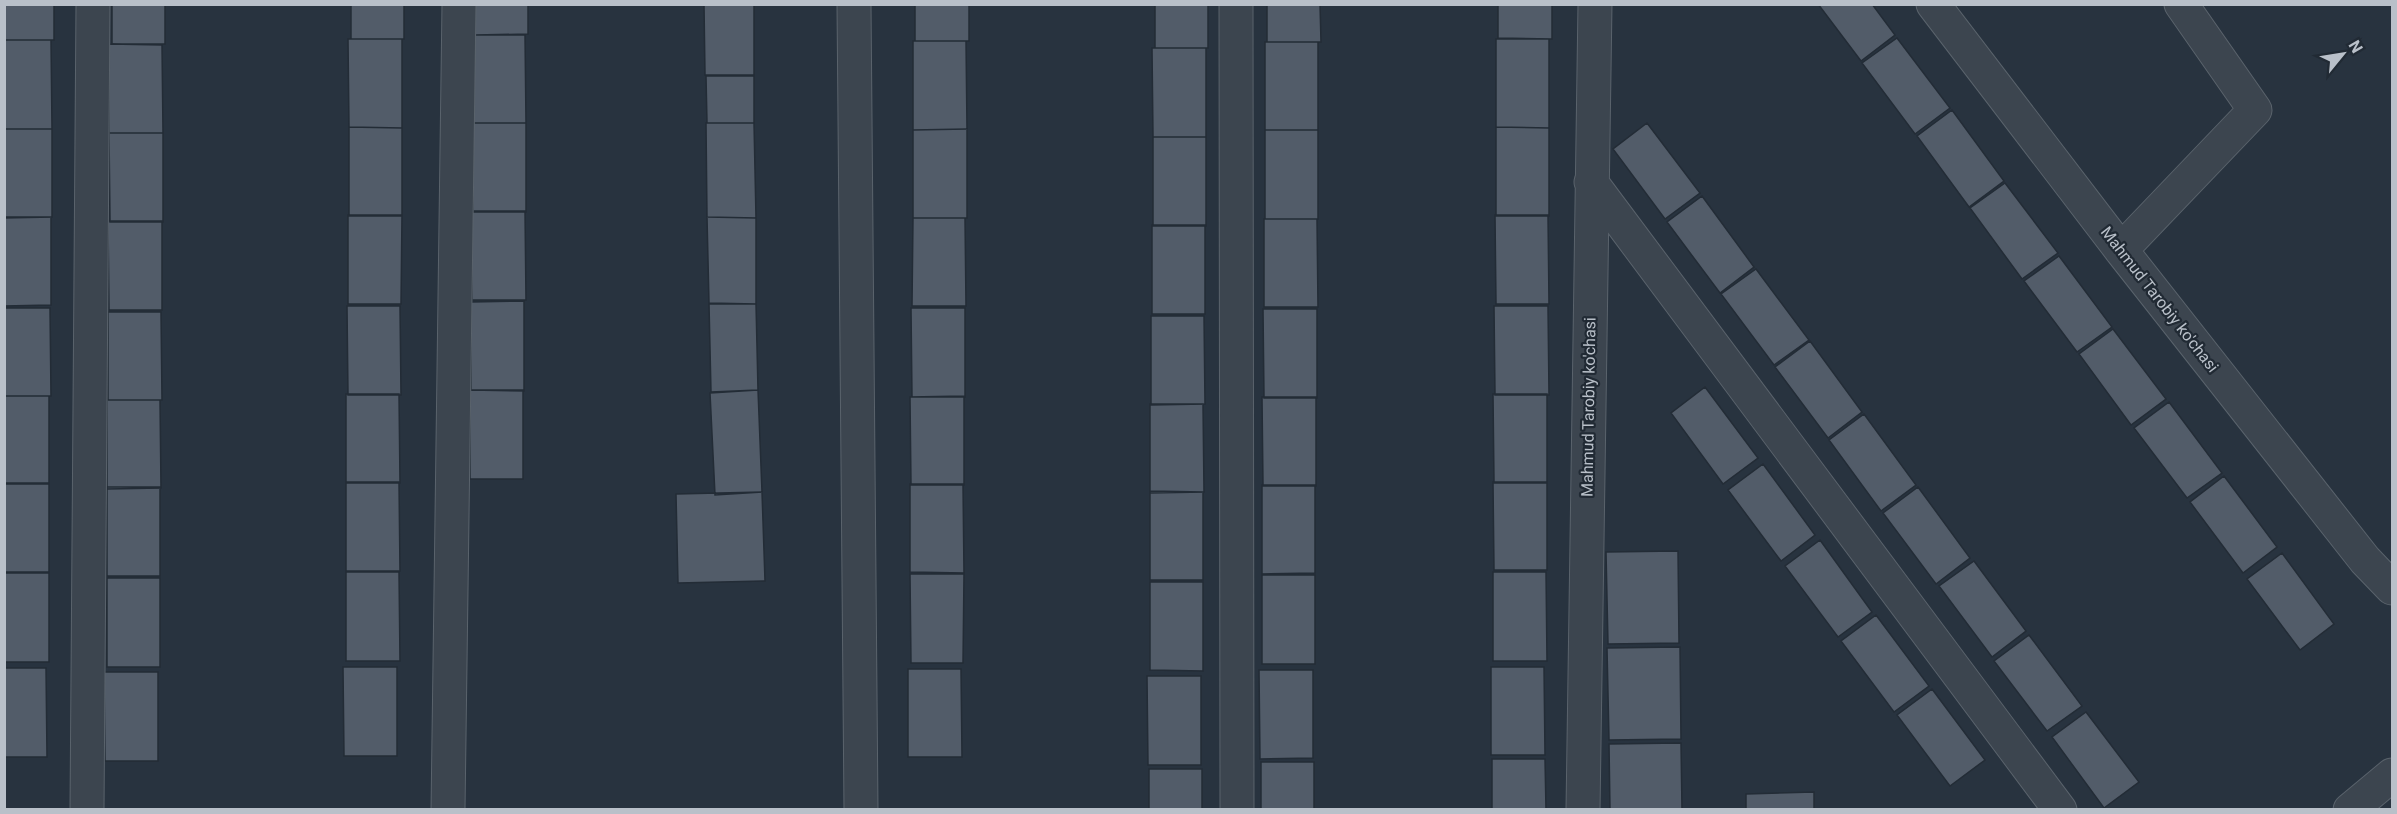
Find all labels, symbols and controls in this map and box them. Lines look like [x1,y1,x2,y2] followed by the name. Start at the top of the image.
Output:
[2313,24,2373,84] north arrow
[2345,37,2367,56] text: N
[2097,223,2222,376] street label: Mahmud Tarobiy ko'chasi
[1577,317,1600,497] street label: Mahmud Tarobiy ko'chasi

